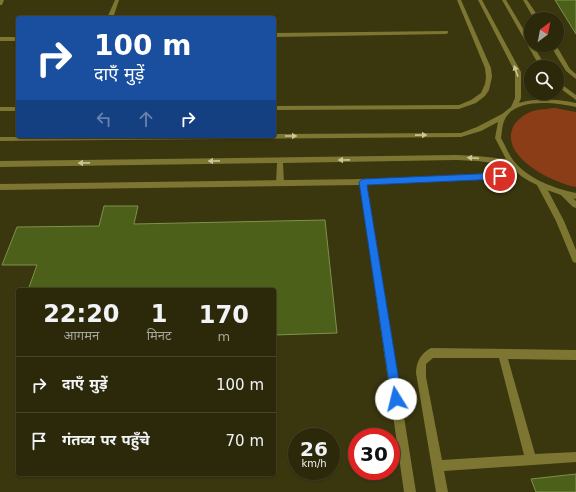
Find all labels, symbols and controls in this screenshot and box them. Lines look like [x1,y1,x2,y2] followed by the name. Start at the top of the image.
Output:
[524,12,564,52] north arrow
[524,12,564,100] map controls
[94,29,191,62] text: 100 m
[28,32,80,84] icon: right
[524,60,564,100] button: search
[94,63,144,84] text: दाएँ मुड़ें
[513,64,519,76] one-way arrow
[93,108,115,130] icon: left
[135,108,157,130] icon: ahead
[177,108,199,130] icon: right
[415,132,428,138] one-way arrow
[285,133,298,139] one-way arrow
[467,154,479,161] one-way arrow
[338,156,350,163] one-way arrow
[207,158,220,164] one-way arrow
[483,159,517,193] pin
[77,160,90,166] one-way arrow
[489,165,511,187] icon: arrive
[43,300,120,328] text: 22:20
[151,300,168,328] text: 1
[199,301,249,329] text: 170
[64,328,99,343] text: आगमन
[147,328,172,343] text: मिनट
[217,329,230,344] text: m
[28,374,50,396] icon: right
[62,375,108,393] text: दाएँ मुड़ें
[216,376,264,394] text: 100 m
[375,378,417,420] position arrow
[348,428,400,480] speed limit sign: 30
[28,430,50,452] icon: arrive
[62,431,150,449] text: गंतव्य पर पहुँचे
[226,432,264,450] text: 70 m
[300,437,328,461] text: 26
[301,458,327,469] text: km/h

